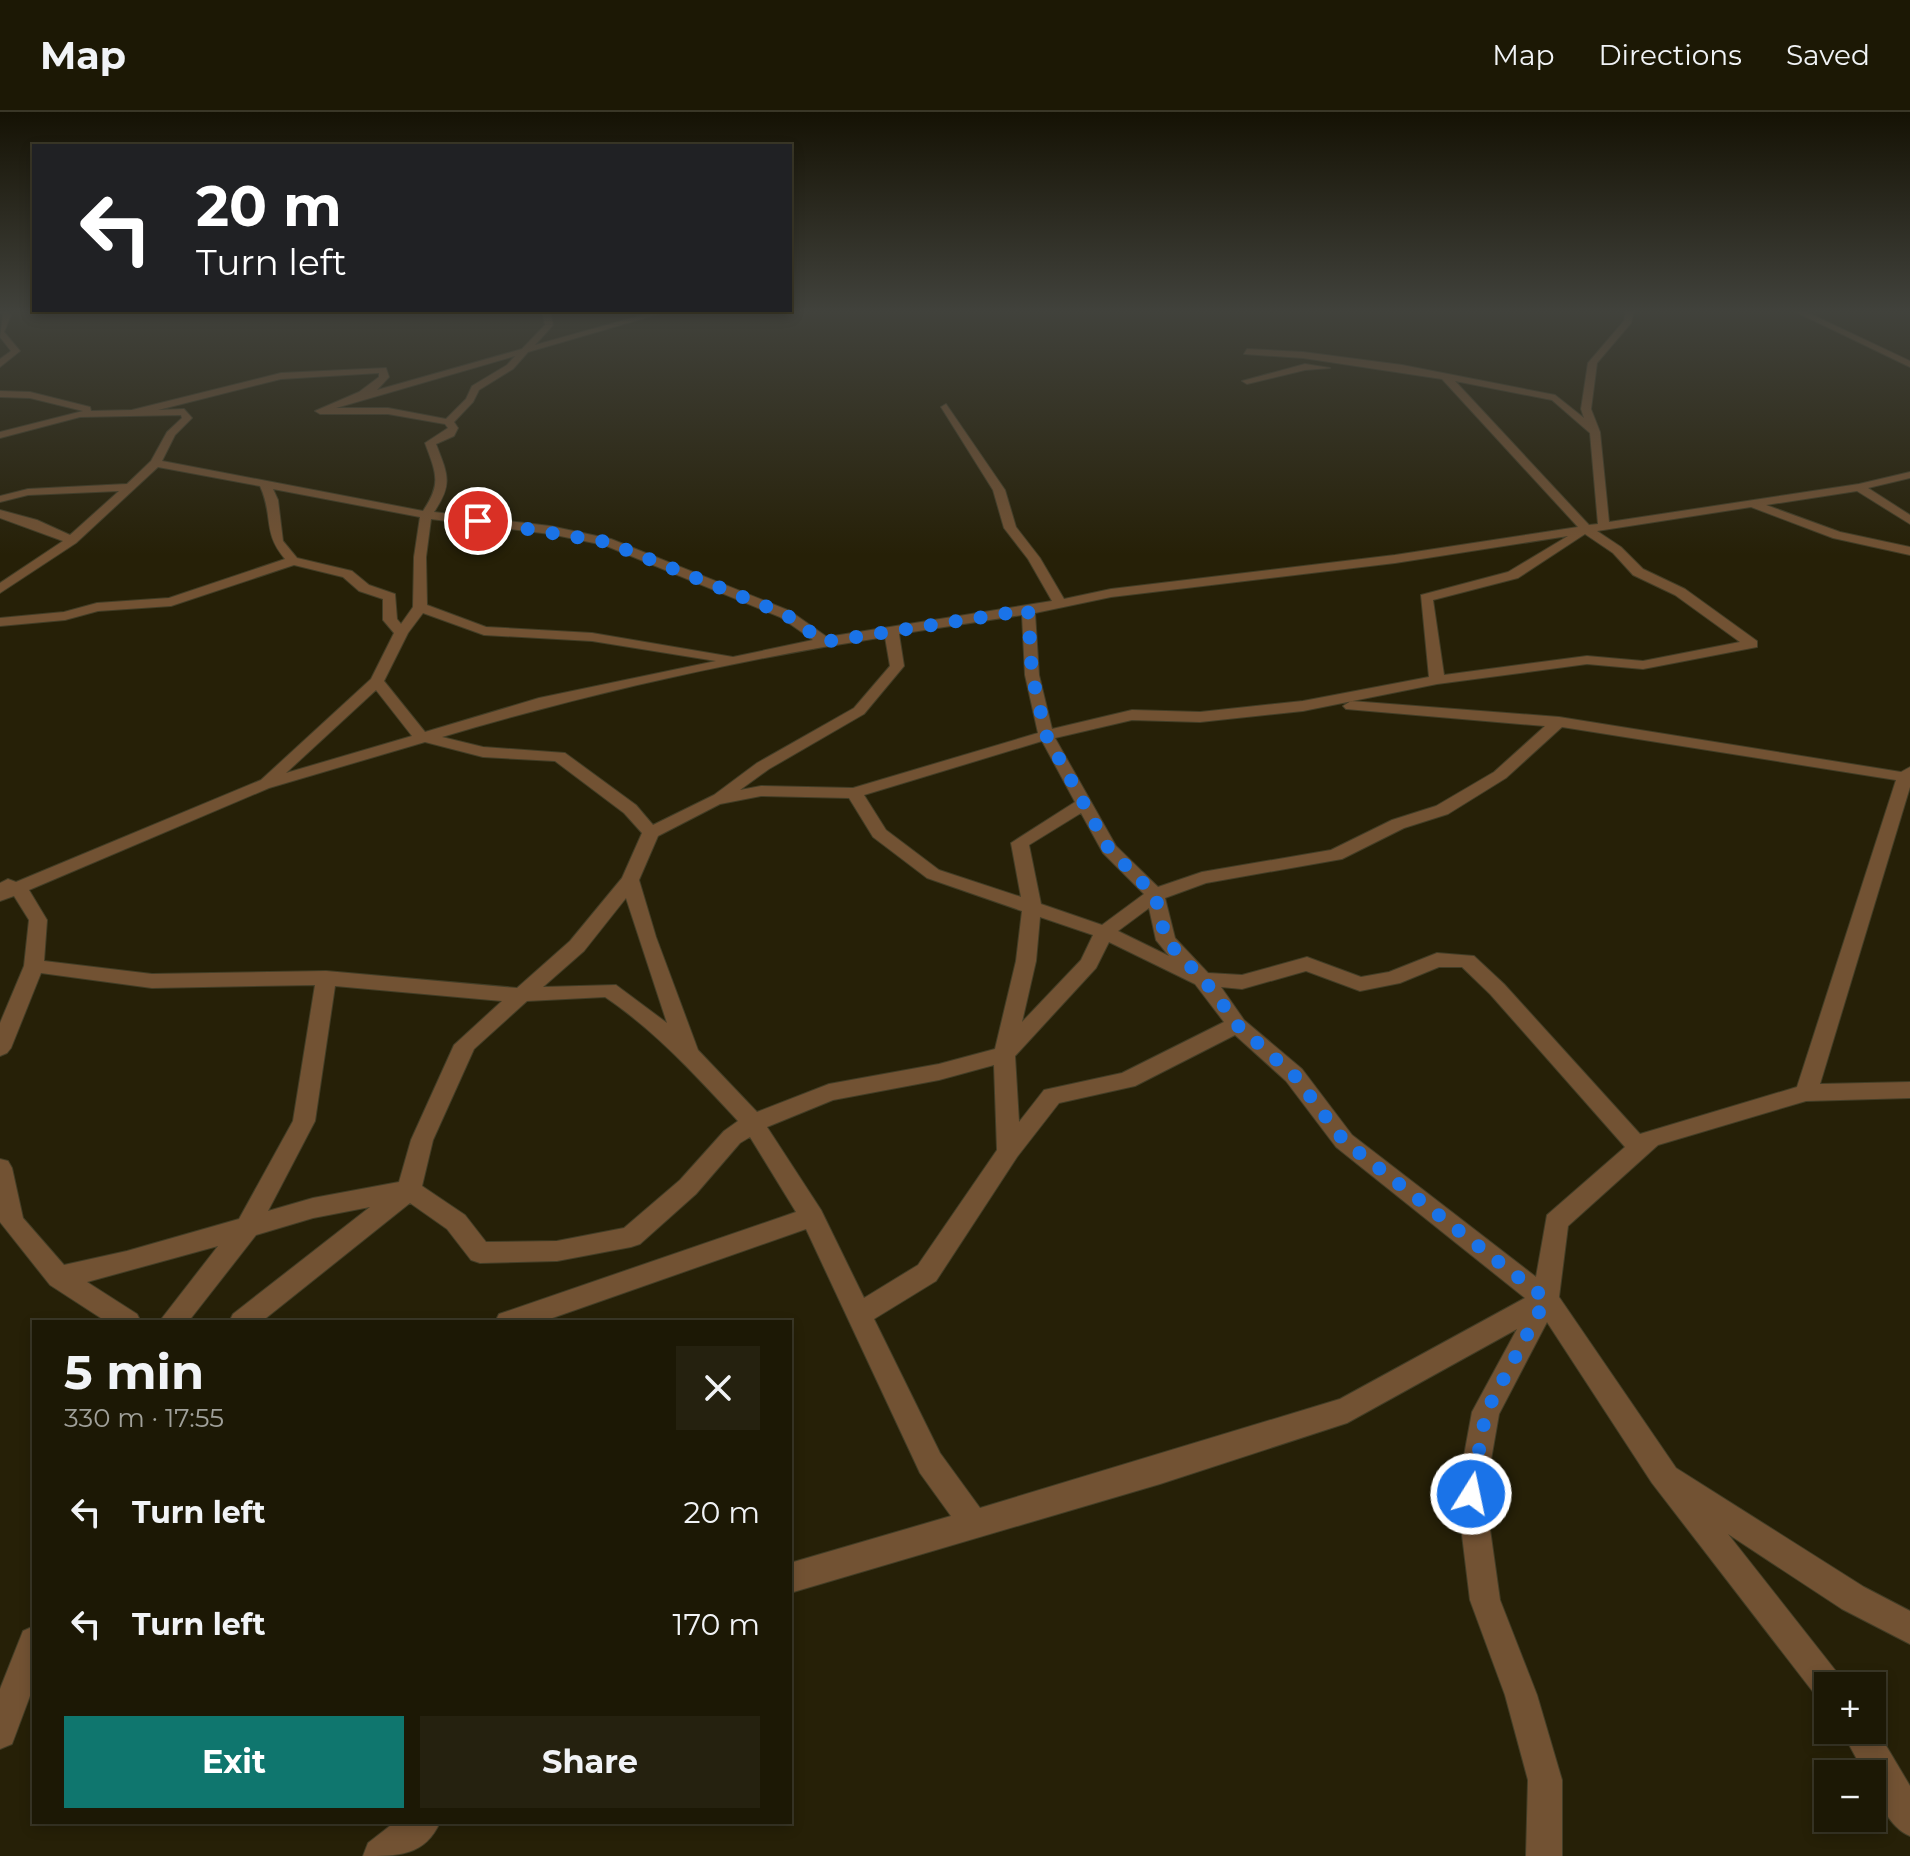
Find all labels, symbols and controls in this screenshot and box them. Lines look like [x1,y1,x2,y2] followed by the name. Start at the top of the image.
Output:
[40,32,126,79] text: Map
[1492,38,1554,72] text: Map
[1598,38,1742,72] text: Directions
[1786,38,1870,72] text: Saved
[196,172,342,240] text: 20 m
[64,176,168,280] icon: left
[196,240,347,284] text: Turn left
[444,487,512,555] pin
[456,499,500,543] icon: arrive
[64,1343,204,1401] text: 5 min
[676,1346,760,1430] button: close
[64,1402,224,1434] text: 330 m · 17:55
[1429,1452,1513,1536] position arrow
[64,1490,108,1534] icon: left
[132,1494,265,1531] text: Turn left
[683,1494,760,1531] text: 20 m
[64,1602,108,1646] icon: left
[132,1606,265,1643] text: Turn left
[673,1606,760,1643] text: 170 m
[1814,1672,1886,1832] map controls
[1814,1672,1886,1744] button: +
[64,1716,404,1808] button: Exit
[420,1716,760,1808] button: Share
[1814,1760,1886,1832] button: −

